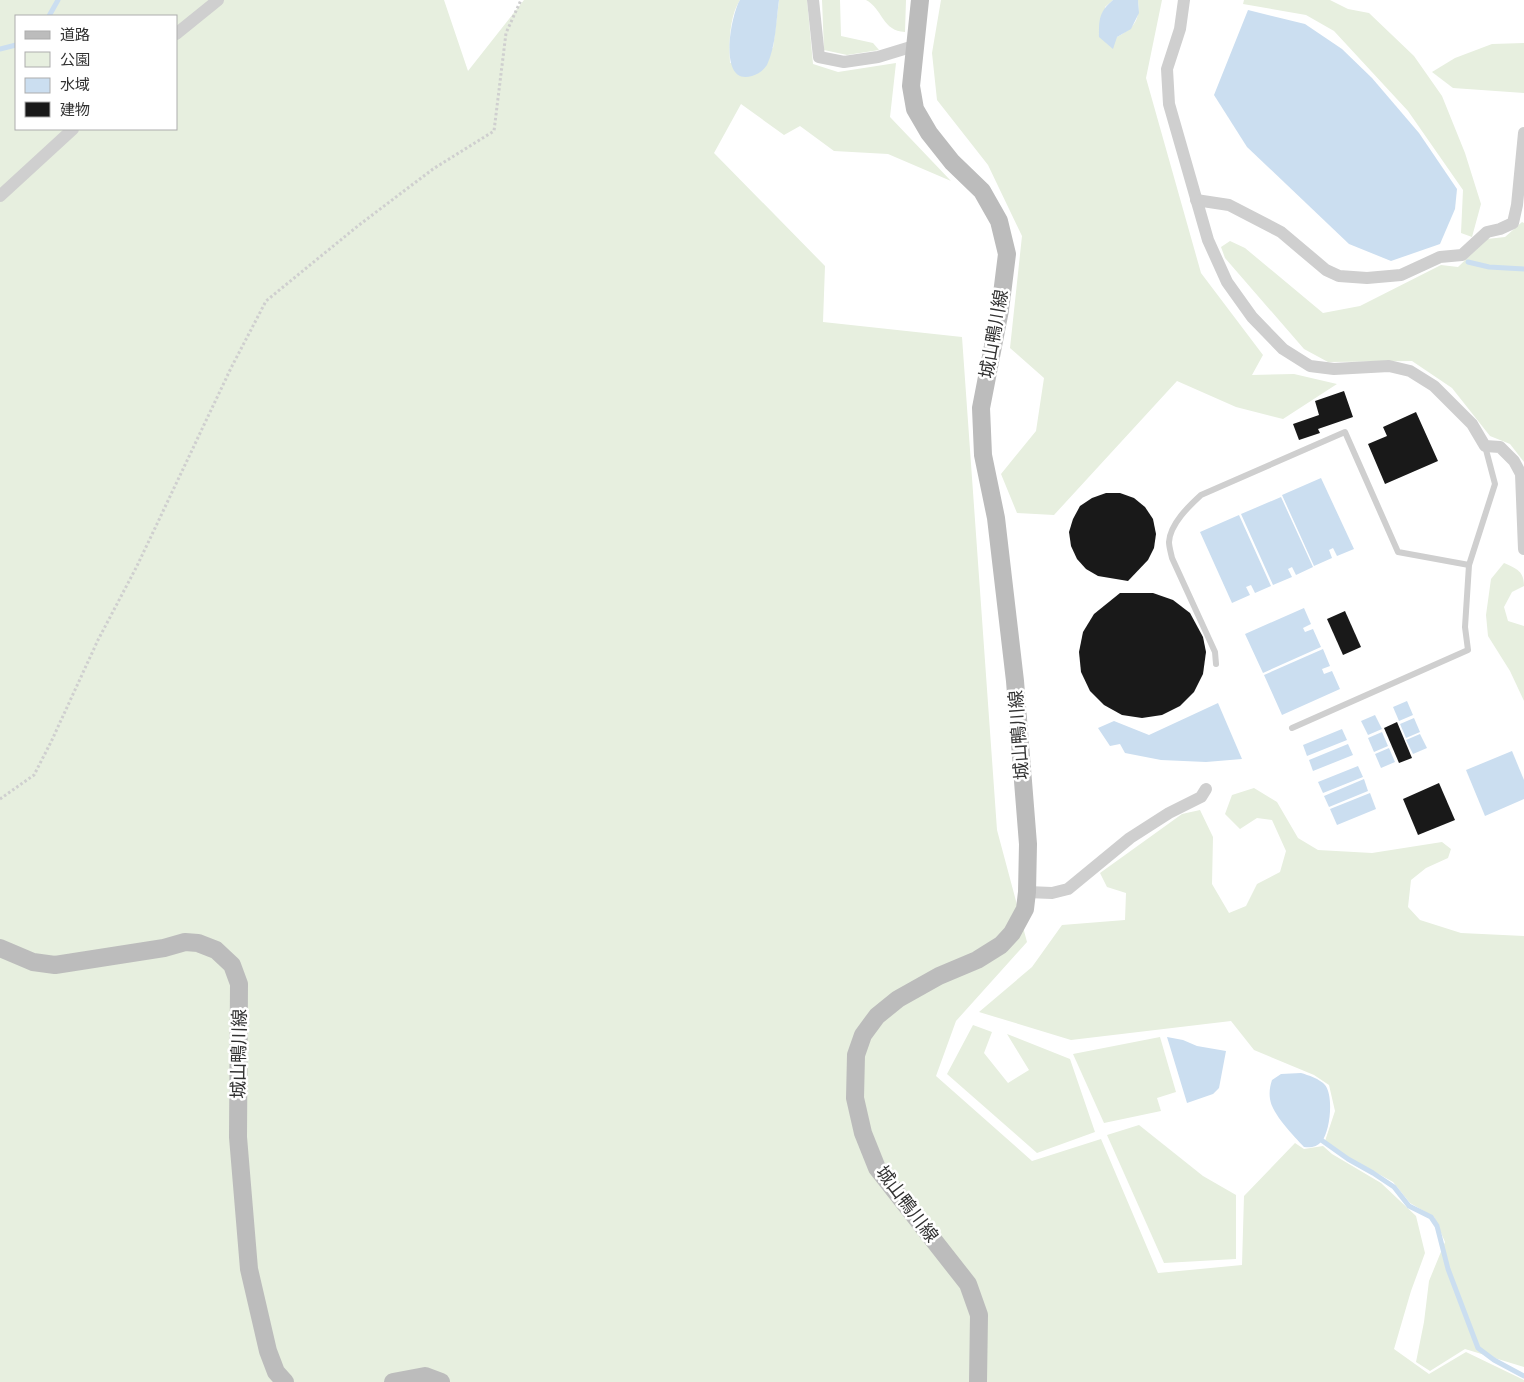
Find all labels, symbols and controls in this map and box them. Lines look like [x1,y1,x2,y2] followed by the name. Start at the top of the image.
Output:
[15,15,178,130] legend
[60,26,90,44] text: 道路
[60,51,90,69] text: 公園
[60,76,90,94] text: 水域
[60,101,90,119] text: 建物
[975,288,1013,380] street label: 城山鴨川線
[1005,689,1033,781] street label: 城山鴨川線
[227,1009,251,1099] street label: 城山鴨川線
[871,1161,943,1247] street label: 城山鴨川線

